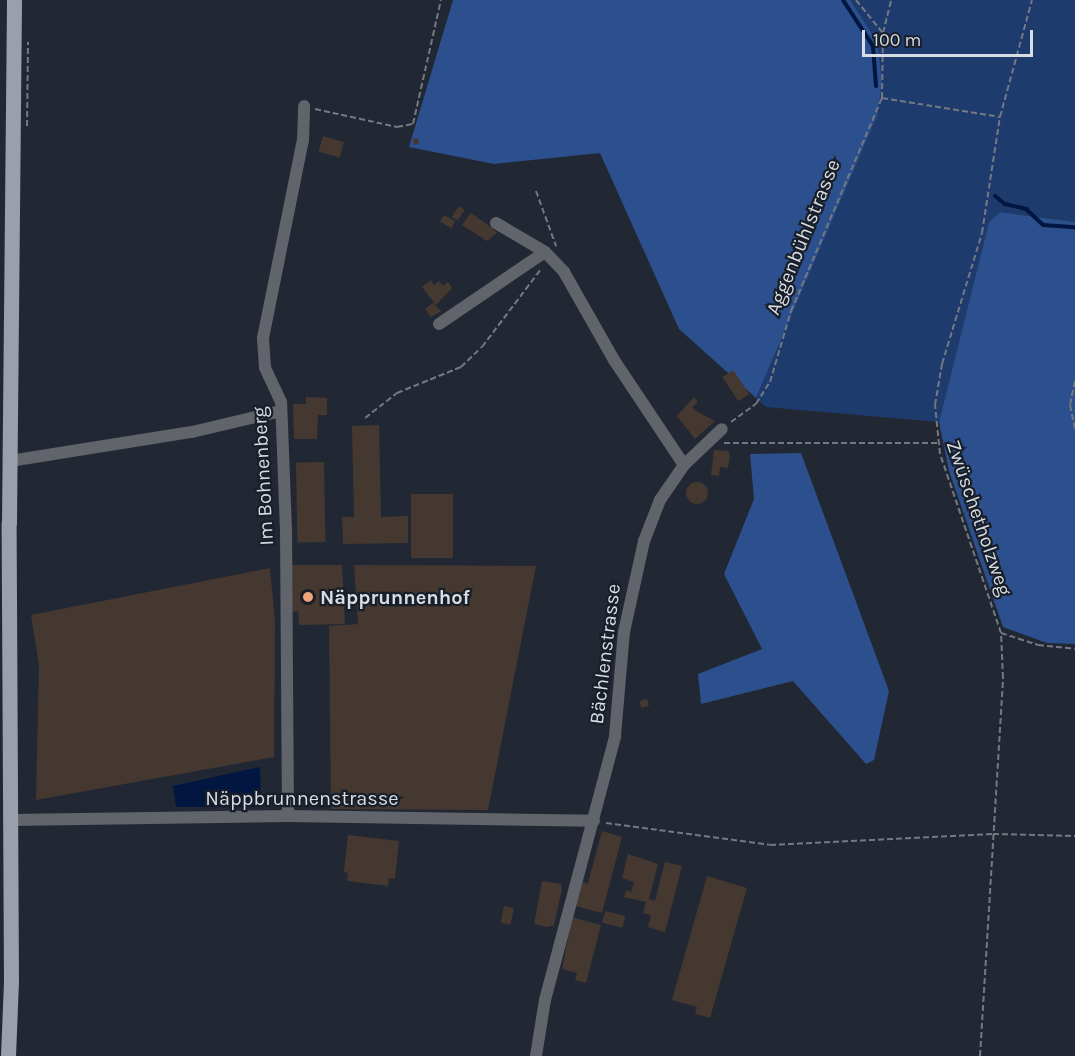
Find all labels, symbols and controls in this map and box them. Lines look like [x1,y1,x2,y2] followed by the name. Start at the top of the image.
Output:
[865,18,1036,56] scale bar
[873,29,921,51] text: 100 m
[761,156,845,318] street label: Aggenbühlstrasse
[247,406,279,546] street label: Im Bohnenberg
[941,437,1017,599] street label: Zwüschetholzweg
[584,582,626,726] street label: Bächlenstrasse
[320,585,470,609] place label: Näpprunnenhof
[301,590,315,604] marker: Näpprunnenhof
[205,786,399,810] street label: Näppbrunnenstrasse

